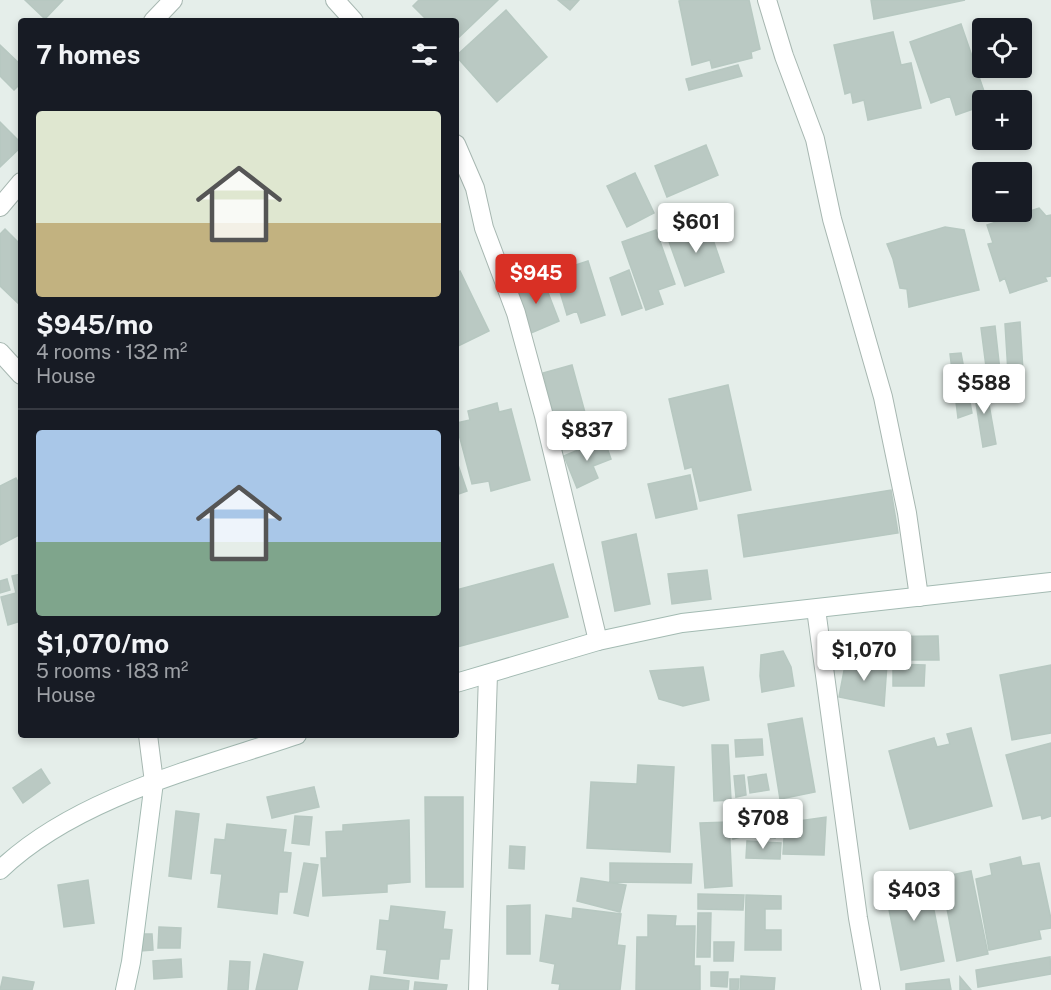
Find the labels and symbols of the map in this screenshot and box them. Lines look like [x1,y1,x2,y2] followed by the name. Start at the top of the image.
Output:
[660,203,732,254] pin: $601
[500,254,572,305] pin: $945
[948,364,1020,415] pin: $588
[551,411,623,462] pin: $837
[815,631,913,682] pin: $1,070
[727,799,799,850] pin: $708
[878,871,950,922] pin: $403

